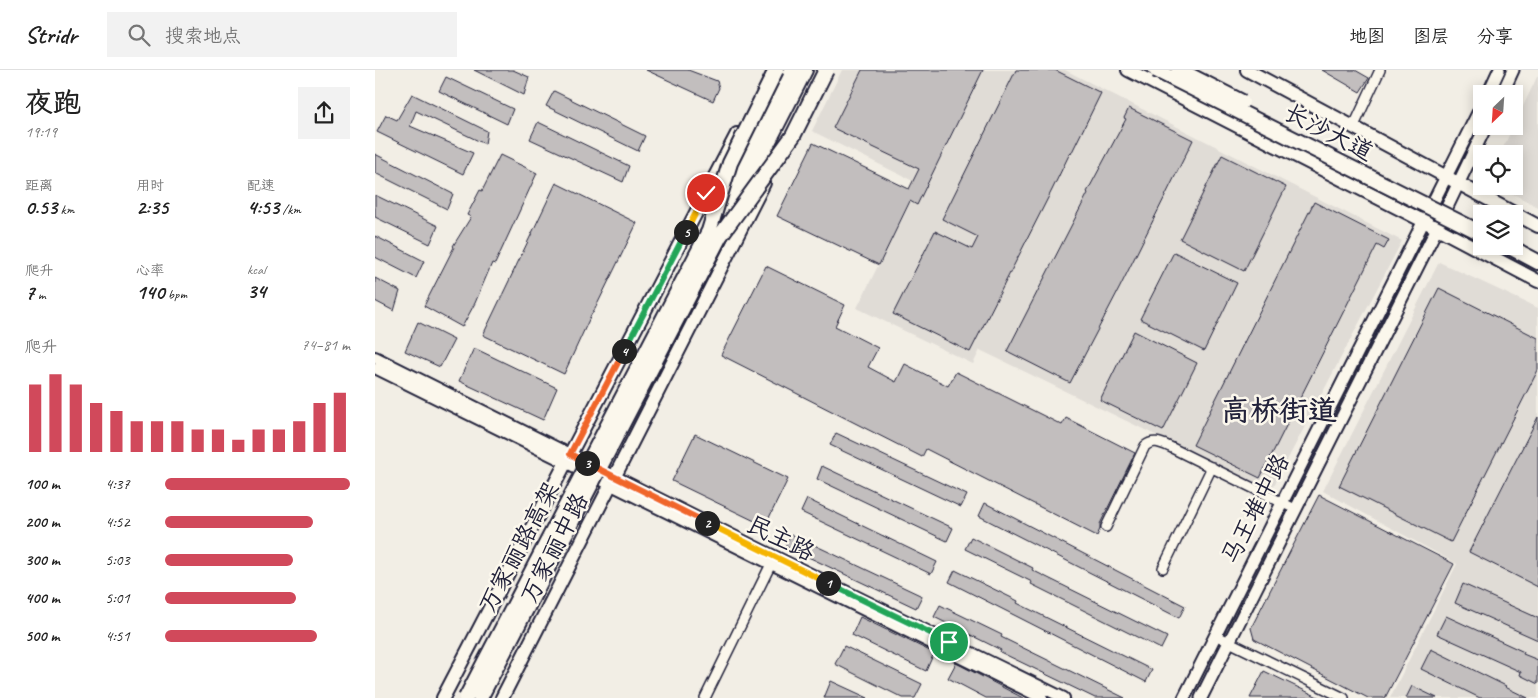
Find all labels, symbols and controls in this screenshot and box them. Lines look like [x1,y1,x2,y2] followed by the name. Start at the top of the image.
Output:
[107,12,457,57] search box
[25,20,77,50] text: Stridr
[125,21,153,49] icon: search
[165,24,241,48] text: 搜索地点
[1349,25,1385,47] text: 地图
[1413,25,1449,47] text: 图层
[1477,25,1513,47] text: 分享
[25,85,81,120] text: 夜跑
[1473,85,1523,135] north arrow
[1473,85,1523,255] map controls
[298,87,350,139] button: share
[1279,97,1379,167] street label: 长沙大道
[25,122,57,142] text: 19:19
[1473,145,1523,195] button: locate
[685,172,727,214] pin
[25,177,53,194] text: 距离
[136,177,164,194] text: 用时
[247,177,275,194] text: 配速
[692,179,720,207] icon: check
[25,194,57,220] text: 0.53
[136,194,168,220] text: 2:35
[247,194,279,220] text: 4:53
[57,201,74,218] text: km
[279,201,301,218] text: /km
[1473,205,1523,255] button: layers
[673,220,699,244] pin: 5
[683,224,690,241] text: 5
[247,261,266,278] text: kcal
[25,262,53,279] text: 爬升
[136,262,164,279] text: 心率
[247,278,266,304] text: 34
[25,279,34,305] text: 7
[136,279,164,305] text: 140
[34,286,46,303] text: m
[164,286,187,303] text: bpm
[301,335,350,355] text: 74–81 m
[25,337,57,357] text: 爬升
[611,338,637,364] pin: 4
[621,343,628,360] text: 4
[1221,392,1337,429] district label: 高桥街道
[1214,449,1296,569] street label: 马王堆中路
[575,450,599,476] pin: 3
[584,455,591,472] text: 3
[25,474,60,494] text: 100 m
[105,474,130,494] text: 4:37
[472,476,566,618] street label: 万家丽路高架
[513,488,595,608] street label: 万家丽中路
[742,509,820,567] street label: 民主路
[695,510,719,536] pin: 2
[25,512,60,532] text: 200 m
[105,512,130,532] text: 4:52
[704,515,711,532] text: 2
[25,550,60,570] text: 300 m
[105,550,130,570] text: 5:03
[815,570,841,596] pin: 1
[825,575,832,592] text: 1
[25,588,60,608] text: 400 m
[105,588,130,608] text: 5:01
[928,621,970,663] pin
[25,626,59,646] text: 500 m
[105,626,130,646] text: 4:51
[935,628,963,656] icon: arrive

